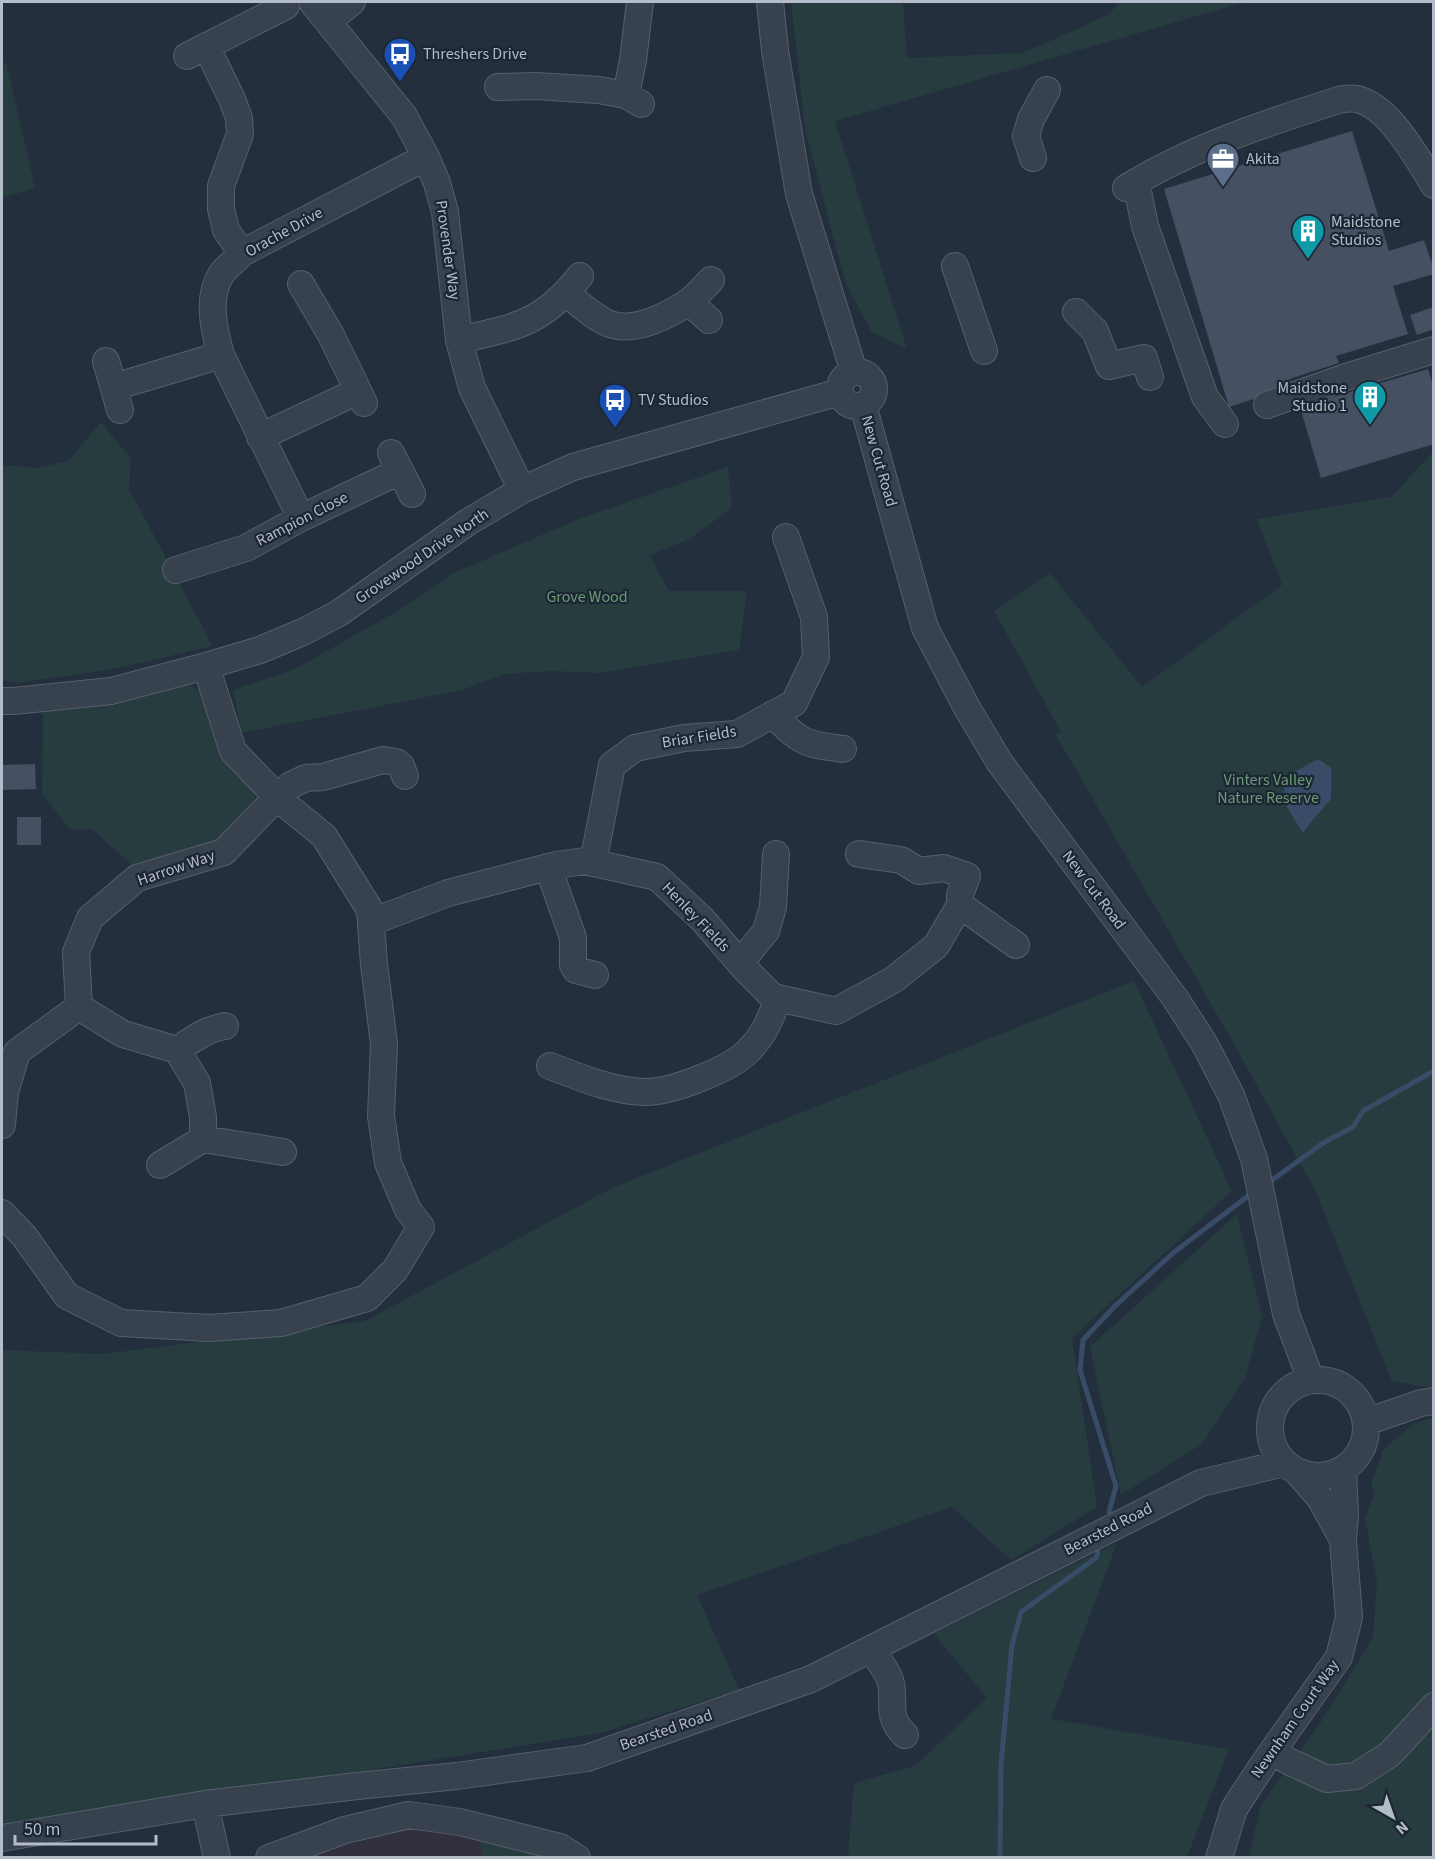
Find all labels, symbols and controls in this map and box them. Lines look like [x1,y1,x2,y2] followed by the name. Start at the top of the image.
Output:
[382,36,418,83] bus stop icon: Threshers Drive
[423,43,527,65] place label: Threshers Drive
[1205,141,1241,188] office icon: Akita
[1246,148,1280,170] place label: Akita
[430,199,466,302] street label: Provender Way
[241,202,327,262] street label: Orache Drive
[1331,211,1401,251] place label: Maidstone Studios
[1290,213,1326,260] building icon: Maidstone Studios
[1278,377,1347,417] place label: Maidstone Studio 1
[1352,379,1388,426] building icon: Maidstone Studio 1
[597,382,633,429] bus stop icon: TV Studios
[638,389,709,411] place label: TV Studios
[856,413,902,509] street label: New Cut Road
[252,486,352,552] street label: Rampion Close
[351,503,493,609] street label: Grovewood Drive North
[546,586,628,608] park label: Grove Wood
[660,720,738,754] street label: Briar Fields
[1217,769,1319,809] park label: Vinters Valley Nature Reserve
[134,844,218,892] street label: Harrow Way
[1057,846,1131,934] street label: New Cut Road
[657,877,735,957] street label: Henley Fields
[1060,1497,1156,1561] street label: Bearsted Road
[1246,1655,1345,1783] street label: Newnham Court Way
[617,1704,715,1756] street label: Bearsted Road
[1363,1787,1423,1847] north arrow
[15,1808,156,1846] scale bar
[1391,1816,1413,1840] text: N
[24,1817,60,1842] text: 50 m

